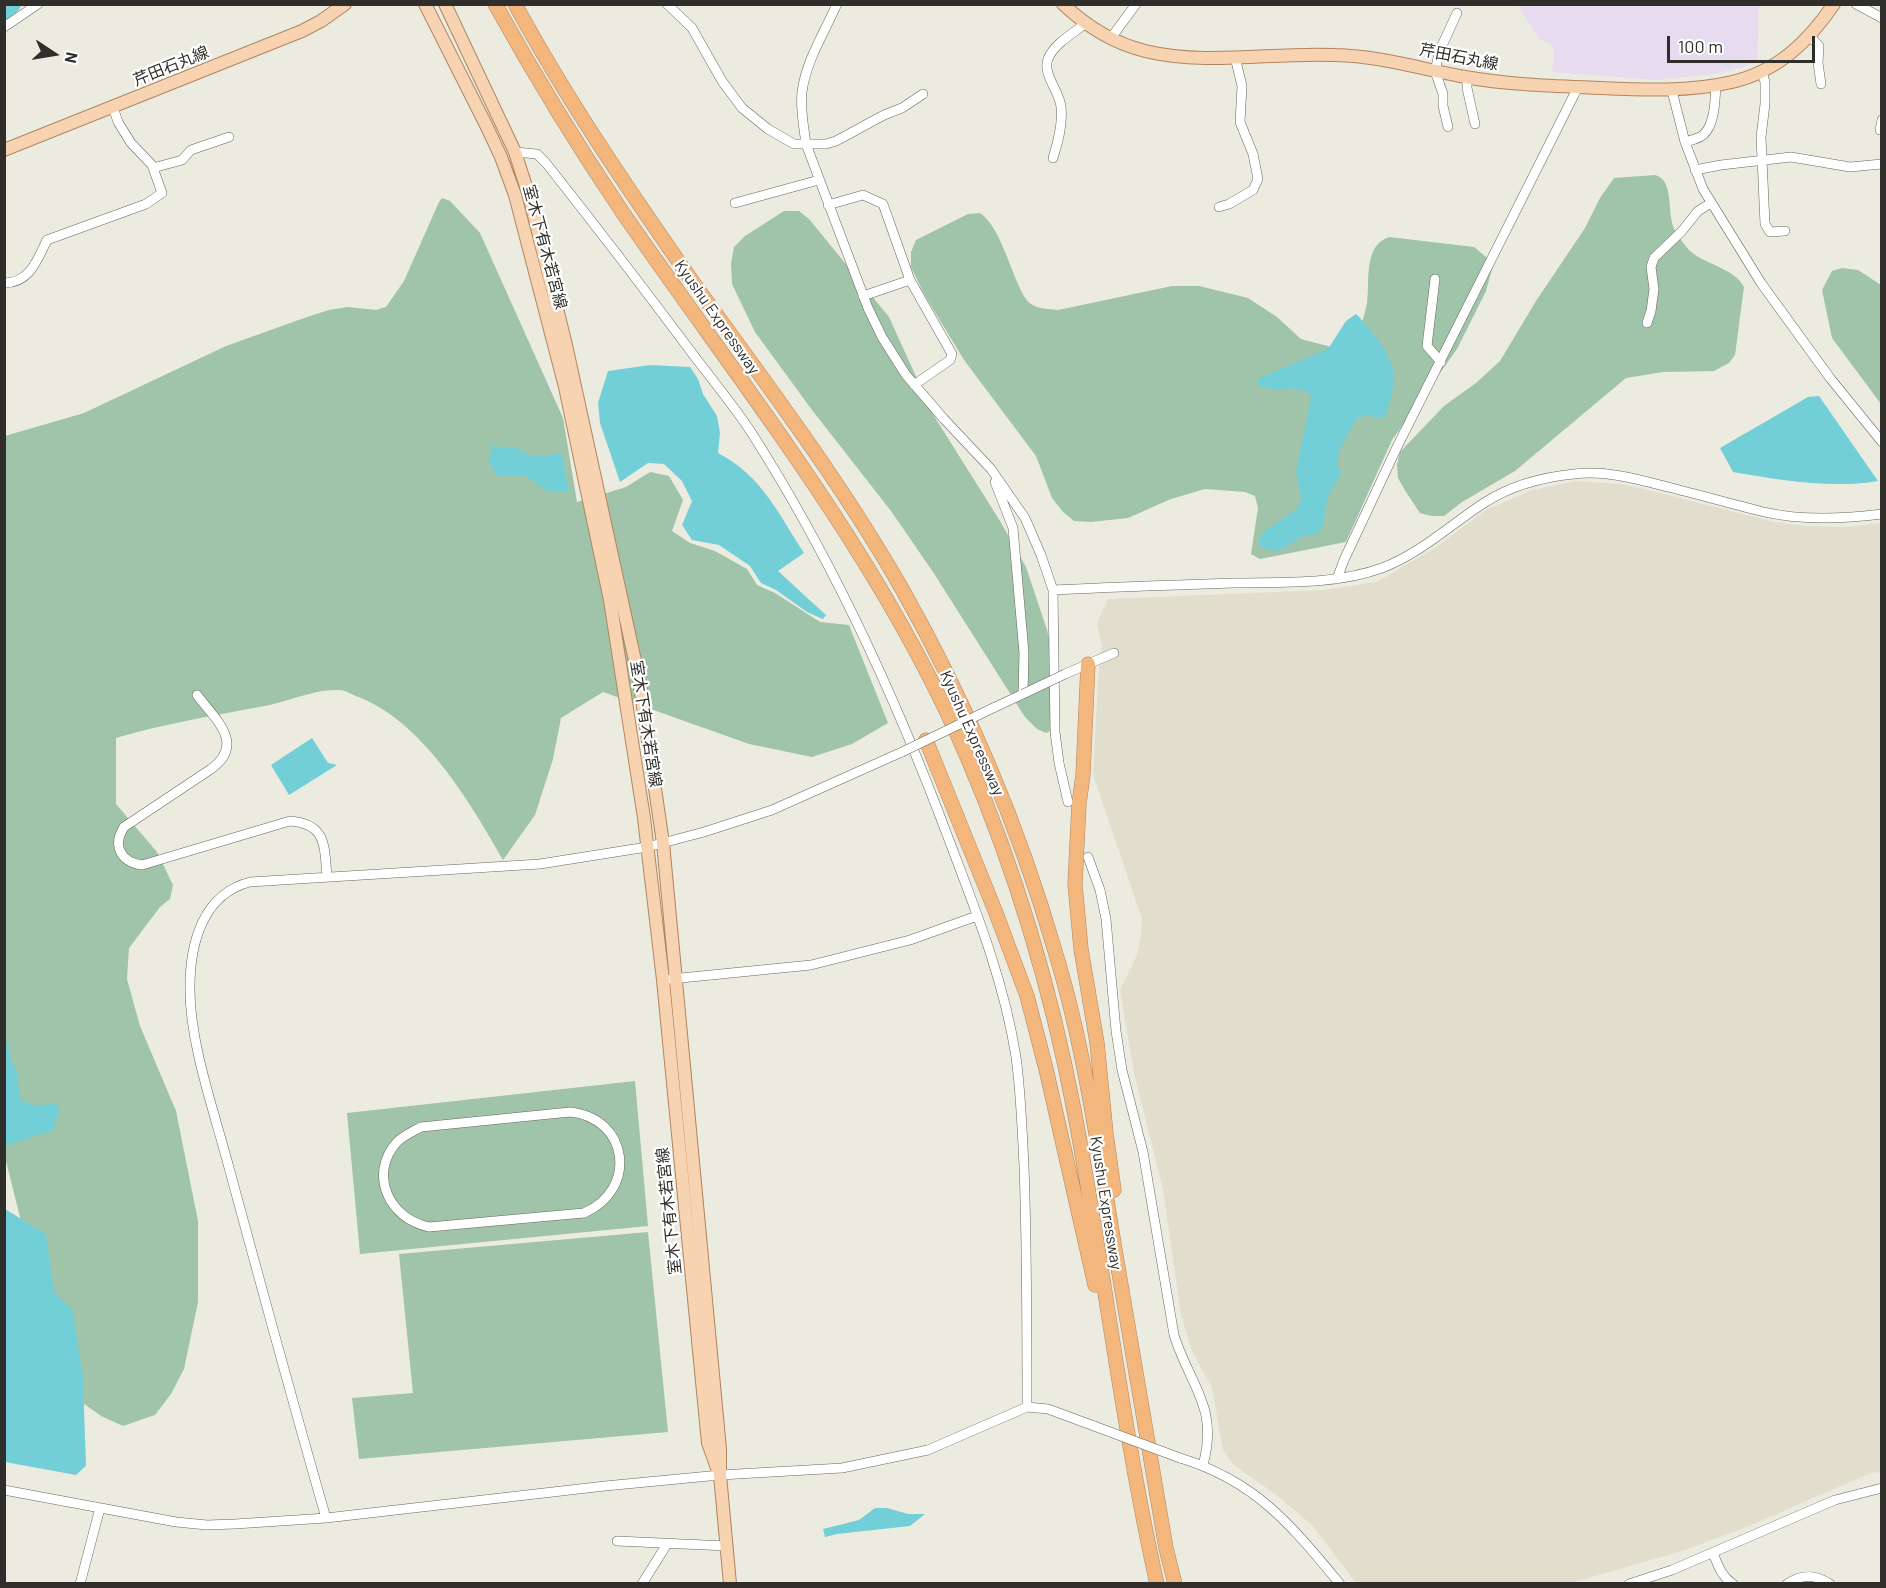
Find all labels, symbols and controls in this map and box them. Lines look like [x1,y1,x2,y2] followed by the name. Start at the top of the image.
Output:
[24,24,84,84] north arrow
[1670,24,1818,62] scale bar
[1678,35,1723,57] text: 100 m
[1418,40,1500,74] street label: 芹田石丸線
[130,42,212,90] street label: 芹田石丸線
[62,51,82,65] text: N
[519,183,571,311] street label: 室木下有木若宮線
[670,256,764,378] street label: Kyushu Expressway
[627,659,665,789] street label: 室木下有木若宮線
[936,667,1008,799] street label: Kyushu Expressway
[1086,1135,1126,1271] street label: Kyushu Expressway
[653,1146,685,1276] street label: 室木下有木若宮線

